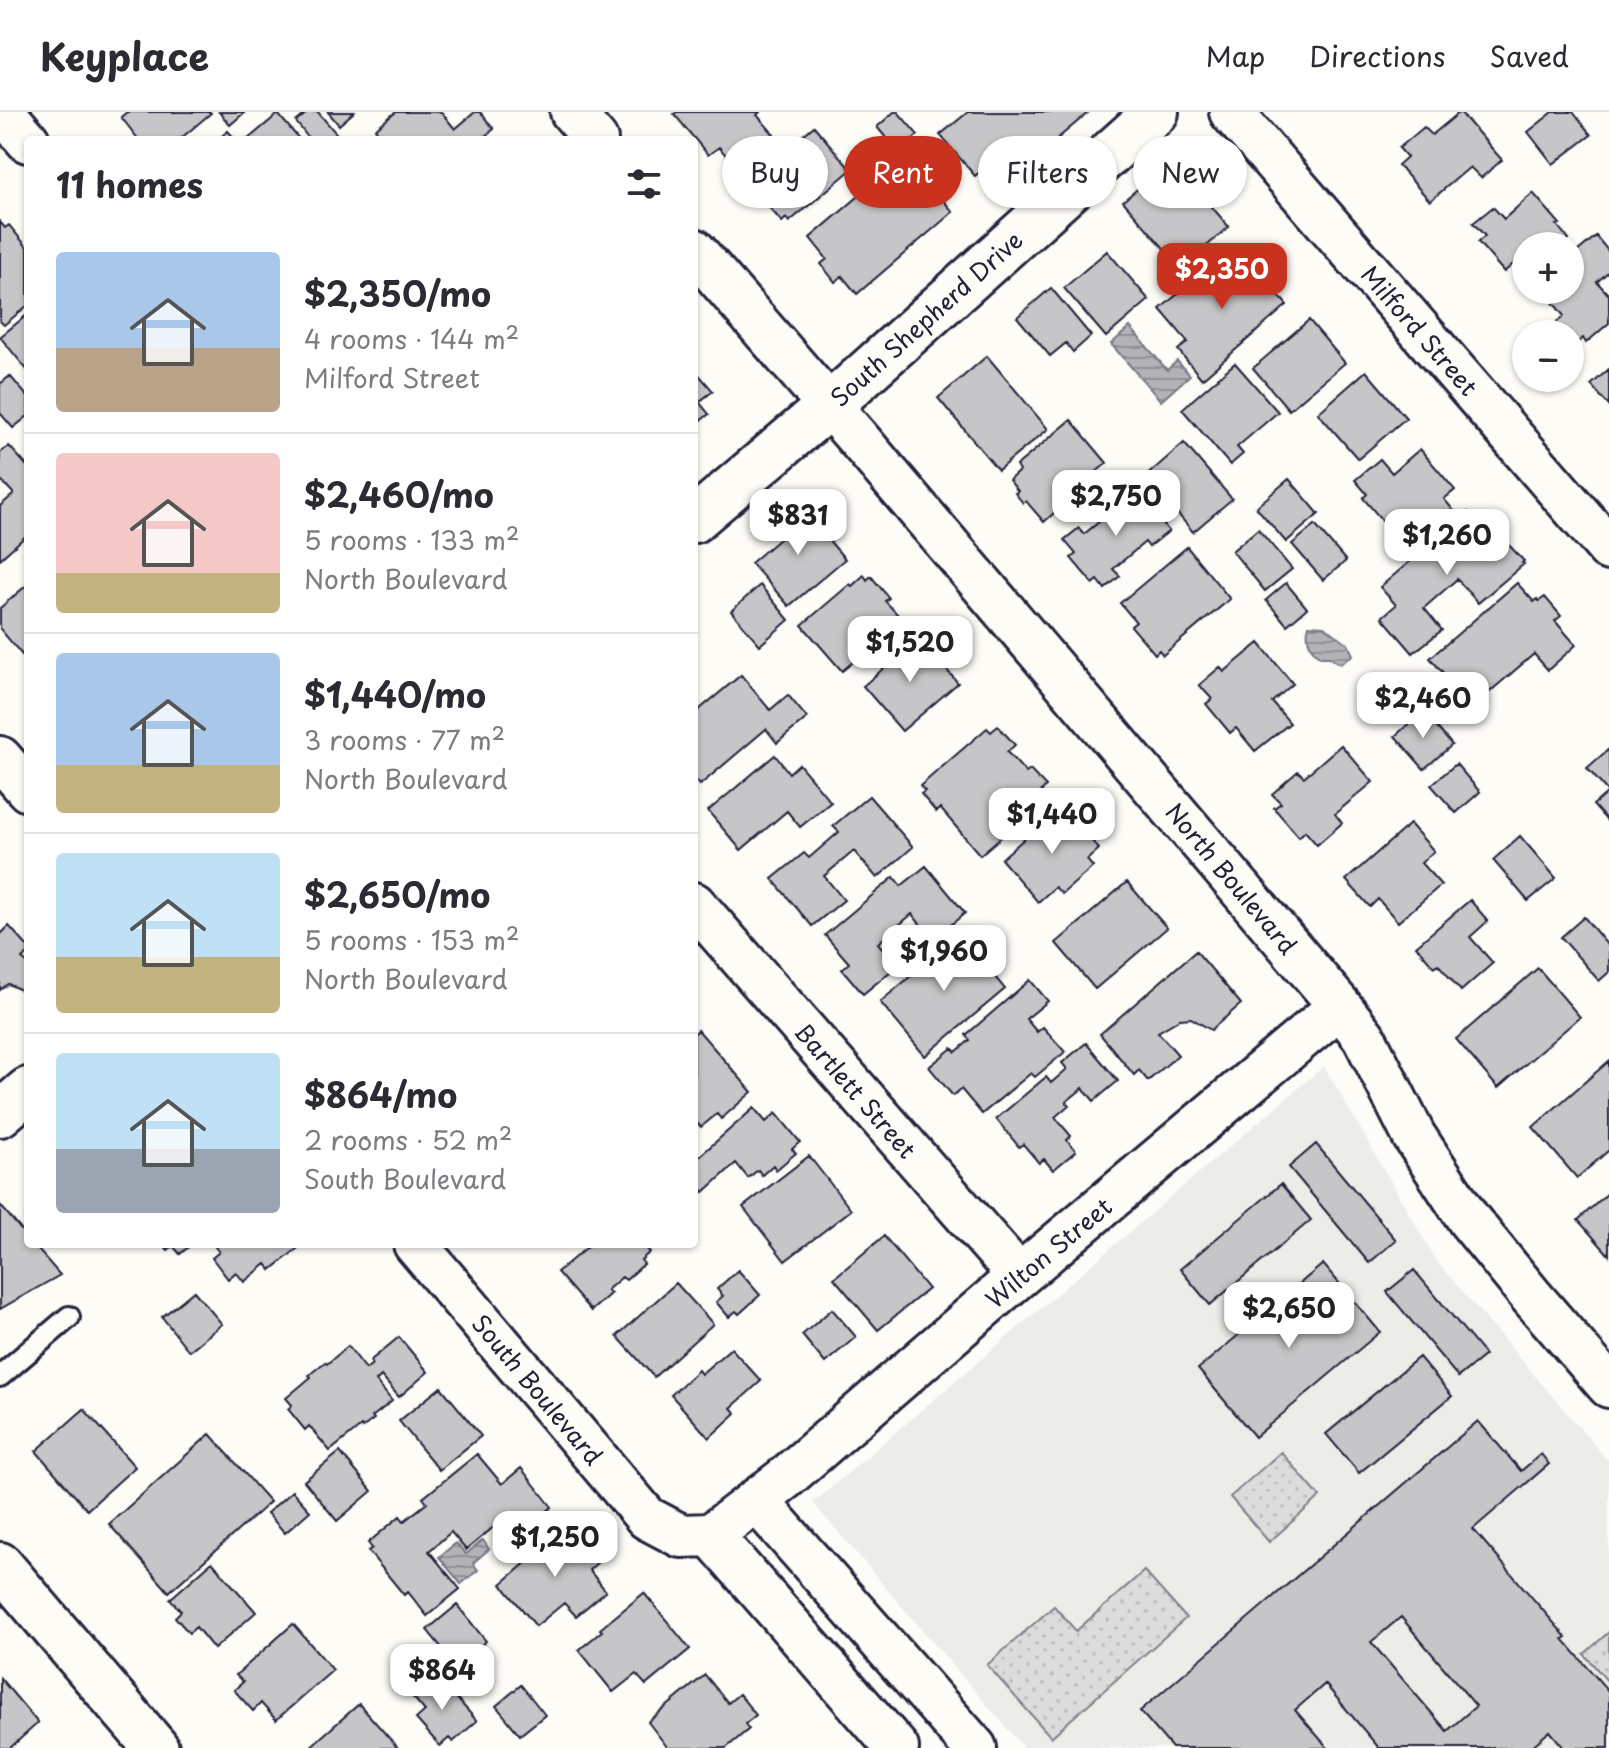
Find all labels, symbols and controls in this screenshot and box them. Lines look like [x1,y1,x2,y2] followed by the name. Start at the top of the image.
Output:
[40,27,209,84] text: Keyplace
[1206,34,1265,77] text: Map
[1309,34,1446,77] text: Directions
[1490,34,1569,77] text: Saved
[722,136,828,208] chip: Buy
[844,136,962,208] chip: Rent
[978,136,1117,208] chip: Filters
[1133,136,1247,208] chip: New
[56,158,203,210] text: 11 homes
[622,162,666,206] icon: filters
[822,222,1030,414] street label: South Shepherd Drive
[1512,232,1584,392] map controls
[1512,232,1584,304] button: +
[1157,243,1287,311] pin: $2,350
[1175,249,1269,288] text: $2,350
[1353,257,1487,403] street label: Milford Street
[304,267,491,319] text: $2,350/mo
[120,284,216,380] icon: home
[304,319,519,358] text: 4 rooms · 144 m²
[1512,320,1584,392] button: −
[304,358,480,397] text: Milford Street
[304,468,494,520] text: $2,460/mo
[1051,470,1181,538] pin: $2,750
[1070,476,1162,515] text: $2,750
[120,485,216,581] icon: home
[751,489,845,557] pin: $831
[768,495,828,534] text: $831
[1382,509,1512,577] pin: $1,260
[1402,515,1492,554] text: $1,260
[304,520,519,559] text: 5 rooms · 133 m²
[304,559,508,598] text: North Boulevard
[845,616,975,684] pin: $1,520
[866,622,954,661] text: $1,520
[304,668,486,720] text: $1,440/mo
[1358,672,1488,740] pin: $2,460
[1375,678,1471,717] text: $2,460
[120,685,216,781] icon: home
[304,720,505,759] text: 3 rooms · 77 m²
[304,759,508,798] text: North Boulevard
[987,788,1117,856] pin: $1,440
[1007,794,1097,833] text: $1,440
[1158,794,1306,962] street label: North Boulevard
[304,868,490,920] text: $2,650/mo
[120,885,216,981] icon: home
[304,920,519,959] text: 5 rooms · 153 m²
[879,925,1009,993] pin: $1,960
[900,931,988,970] text: $1,960
[304,959,508,998] text: North Boulevard
[787,1014,925,1166] street label: Bartlett Street
[304,1068,457,1120] text: $864/mo
[120,1085,216,1181] icon: home
[304,1120,512,1159] text: 2 rooms · 52 m²
[304,1159,506,1198] text: South Boulevard
[977,1188,1119,1316] street label: Wilton Street
[1224,1282,1354,1350] pin: $2,650
[1242,1288,1336,1327] text: $2,650
[464,1306,612,1472] street label: South Boulevard
[490,1511,620,1579] pin: $1,250
[511,1517,599,1556] text: $1,250
[395,1644,489,1712] pin: $864
[408,1650,476,1689] text: $864

